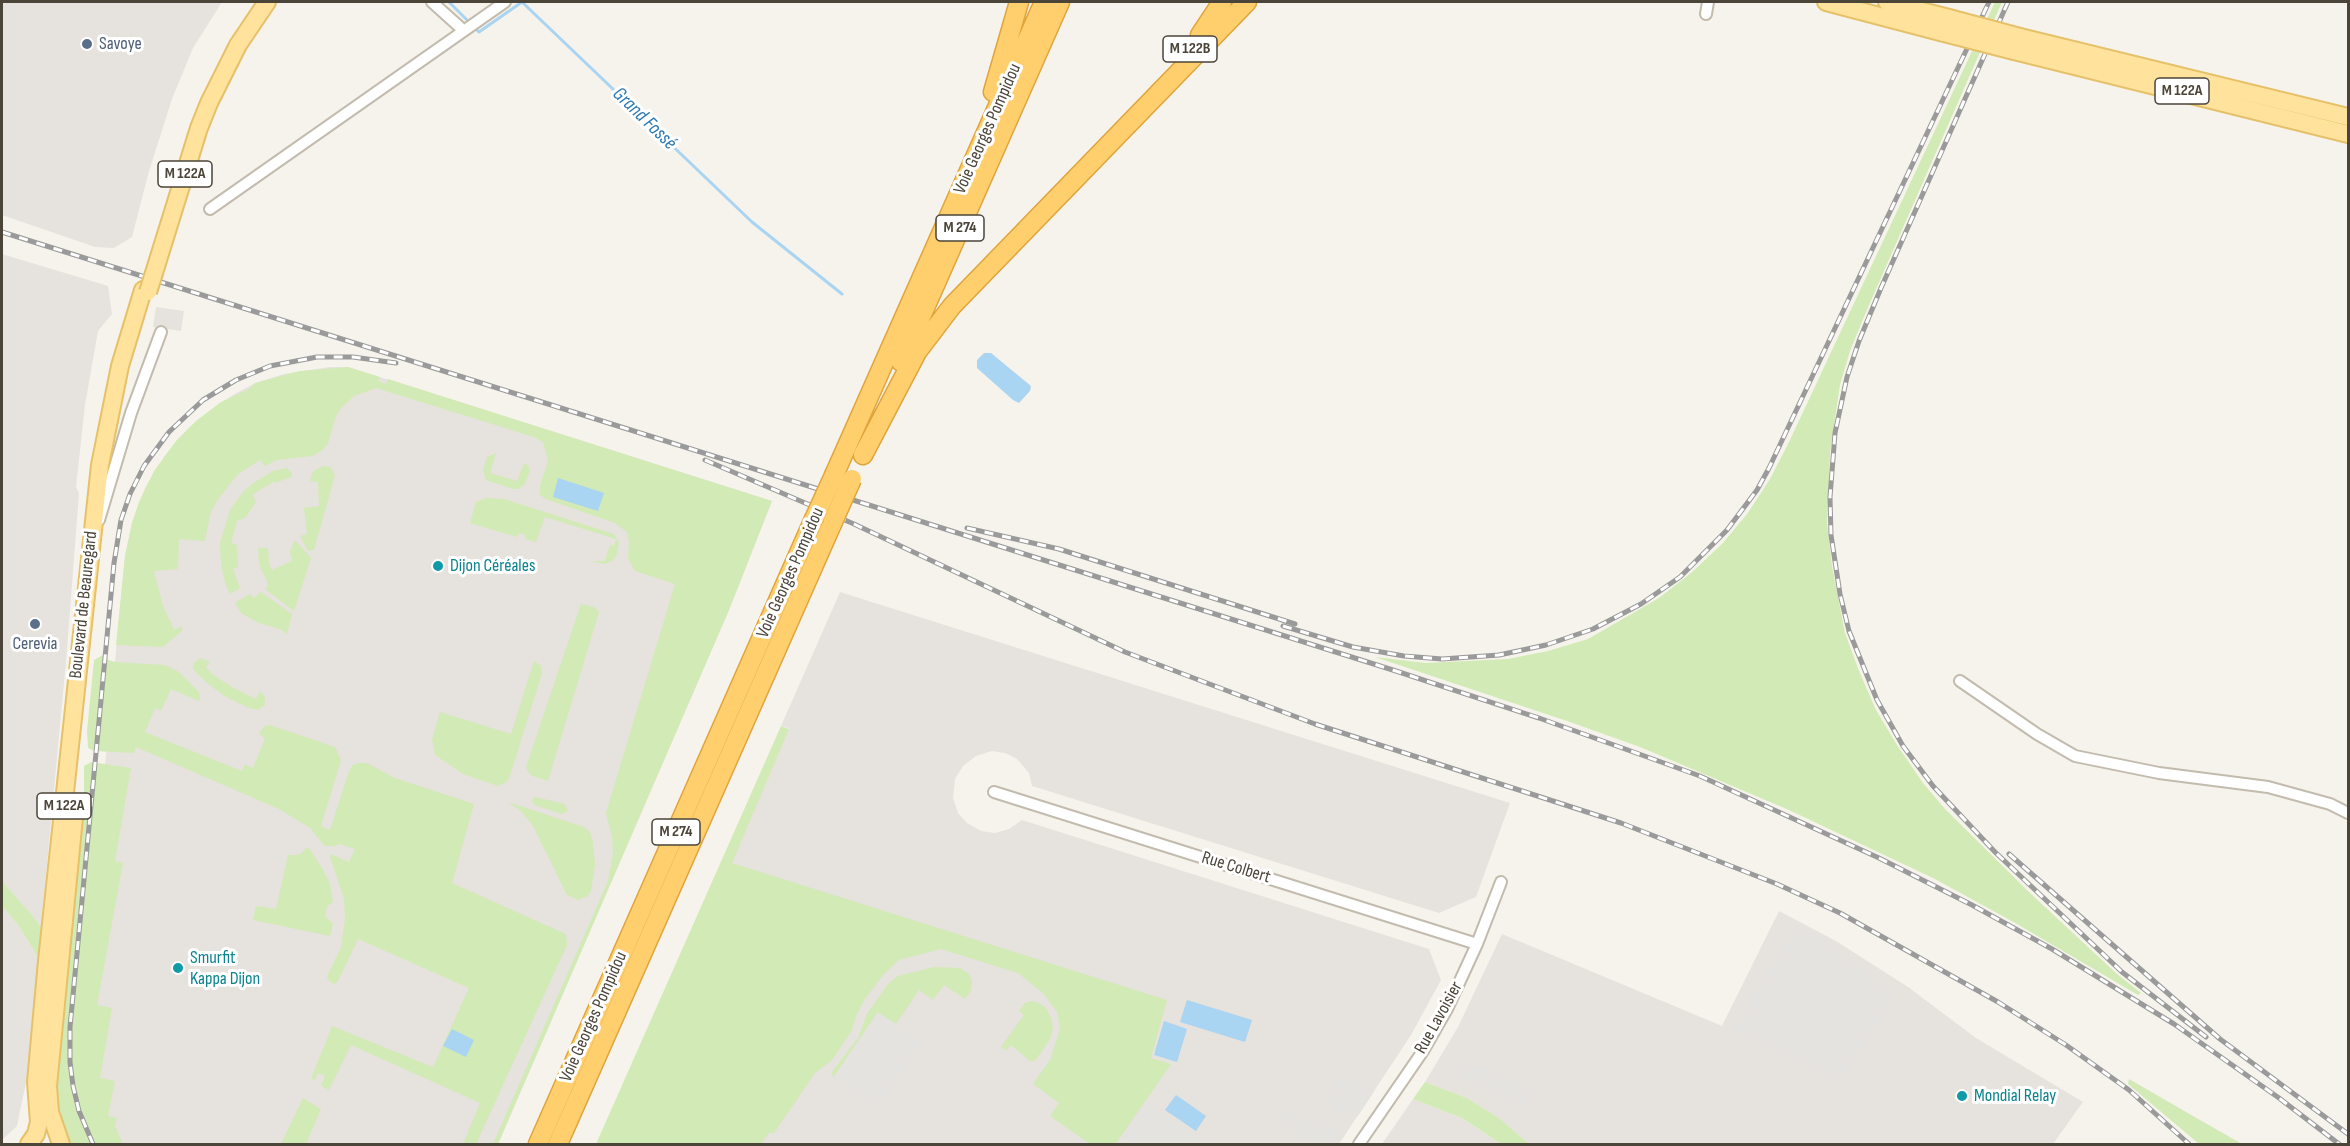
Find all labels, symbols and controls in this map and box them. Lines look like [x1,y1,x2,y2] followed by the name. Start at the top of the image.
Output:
[99,33,142,55] place label: Savoye
[1163,36,1217,62] road number: M 122B
[80,37,94,51] marker: Savoye
[950,60,1026,198] street label: Voie Georges Pompidou
[2155,78,2209,104] road number: M 122A
[607,83,681,155] water label: Grand Fossé
[158,161,212,187] road number: M 122A
[936,215,984,241] road number: M 274
[753,504,829,642] street label: Voie Georges Pompidou
[66,530,102,680] street label: Boulevard de Beauregard
[450,555,535,577] place label: Dijon Céréales
[431,559,445,573] marker: Dijon Céréales
[28,617,42,631] marker: Cerevia
[12,633,58,655] place label: Cerevia
[37,793,91,819] road number: M 122A
[652,819,700,845] road number: M 274
[1199,847,1273,889] street label: Rue Colbert
[190,947,260,990] place label: Smurfit Kappa Dijon
[556,948,632,1086] street label: Voie Georges Pompidou
[171,961,185,975] marker: Smurfit Kappa Dijon
[1410,978,1468,1058] street label: Rue Lavoisier
[1974,1085,2056,1107] place label: Mondial Relay
[1955,1089,1969,1103] marker: Mondial Relay

